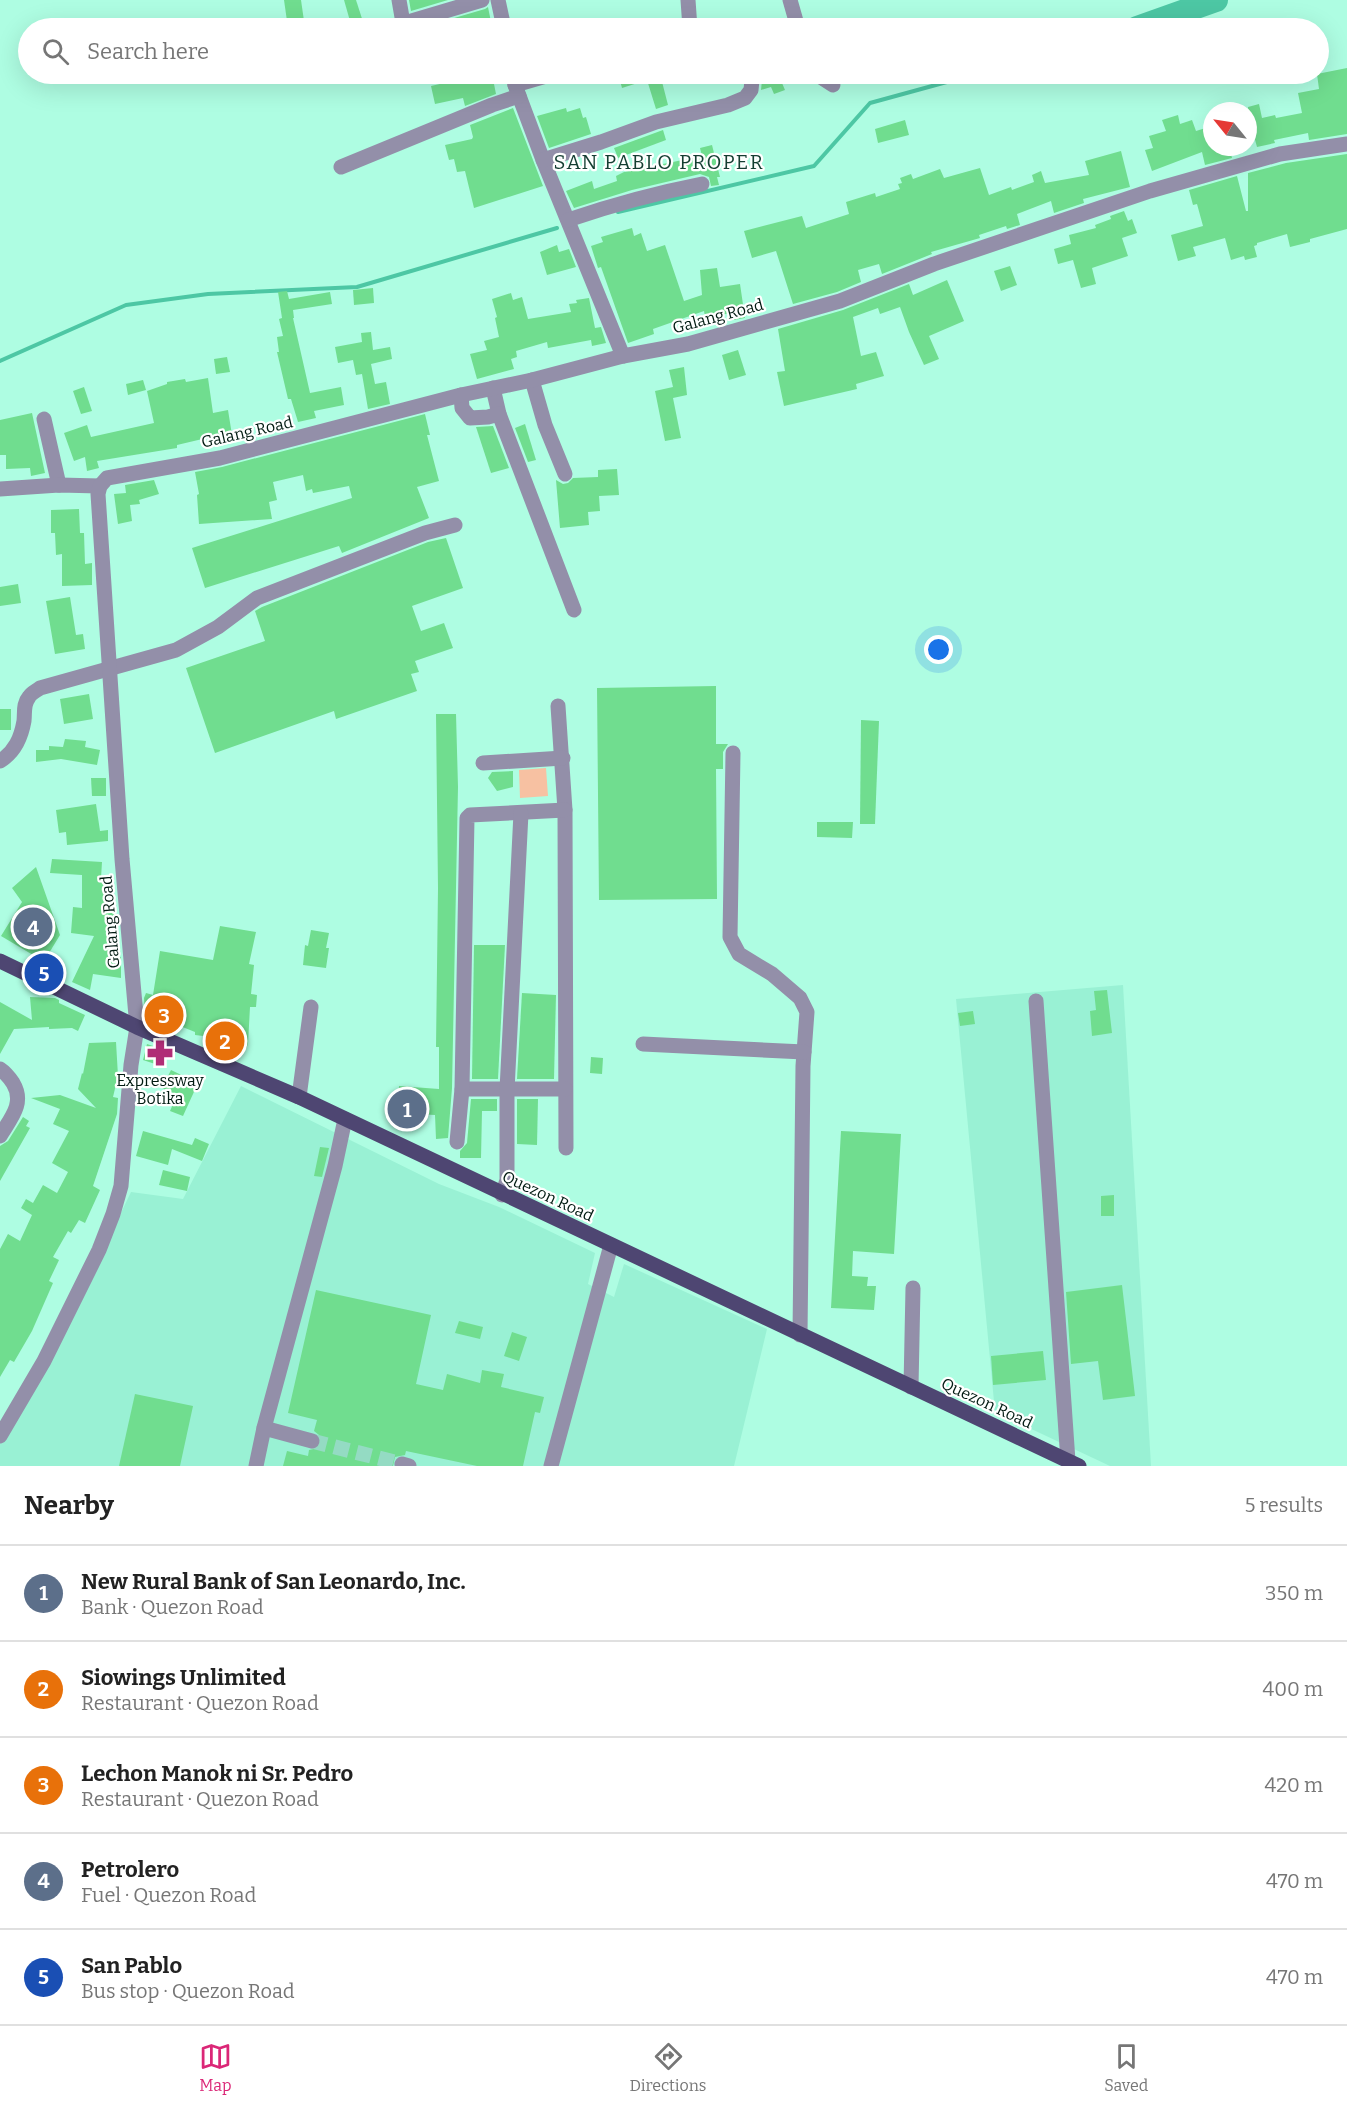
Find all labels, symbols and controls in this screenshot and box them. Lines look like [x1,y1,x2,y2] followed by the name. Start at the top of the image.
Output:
[18,18,1329,84] search box
[39,35,72,68] icon: search
[87,38,209,65] text: Search here
[1203,102,1257,156] north arrow
[554,150,764,174] district label: SAN PABLO PROPER
[670,295,766,337] street label: Galang Road
[199,412,295,452] street label: Galang Road
[924,635,953,664] your location
[96,874,124,969] street label: Galang Road
[14,904,52,950] pin: 4
[24,950,63,996] pin: 5
[144,992,184,1038] pin: 3
[206,1018,244,1064] pin: 2
[145,1038,175,1068] pharmacy icon: Expressway Botika
[116,1071,204,1108] place label: Expressway Botika
[388,1086,426,1132] pin: 1
[499,1167,597,1226] street label: Quezon Road
[938,1374,1036,1433] street label: Quezon Road
[24,1490,114,1521] text: Nearby
[1245,1493,1323,1517] text: 5 results
[81,1568,466,1595] text: New Rural Bank of San Leonardo, Inc.
[39,1581,48,1605] text: 1
[1265,1581,1323,1605] text: 350 m
[81,1595,264,1619] text: Bank · Quezon Road
[81,1664,286,1691] text: Siowings Unlimited
[38,1677,49,1701] text: 2
[1263,1677,1323,1701] text: 400 m
[81,1691,319,1715] text: Restaurant · Quezon Road
[81,1760,353,1787] text: Lechon Manok ni Sr. Pedro
[38,1773,49,1797] text: 3
[1265,1773,1323,1797] text: 420 m
[81,1787,319,1811] text: Restaurant · Quezon Road
[81,1856,179,1883] text: Petrolero
[37,1869,50,1893] text: 4
[1266,1869,1323,1893] text: 470 m
[81,1883,256,1907] text: Fuel · Quezon Road
[81,1952,182,1979] text: San Pablo
[38,1965,49,1989] text: 5
[1266,1965,1323,1989] text: 470 m
[81,1979,295,2003] text: Bus stop · Quezon Road
[199,2040,232,2095] tab: Map
[630,2040,707,2095] tab: Directions
[1104,2040,1148,2095] tab: Saved

